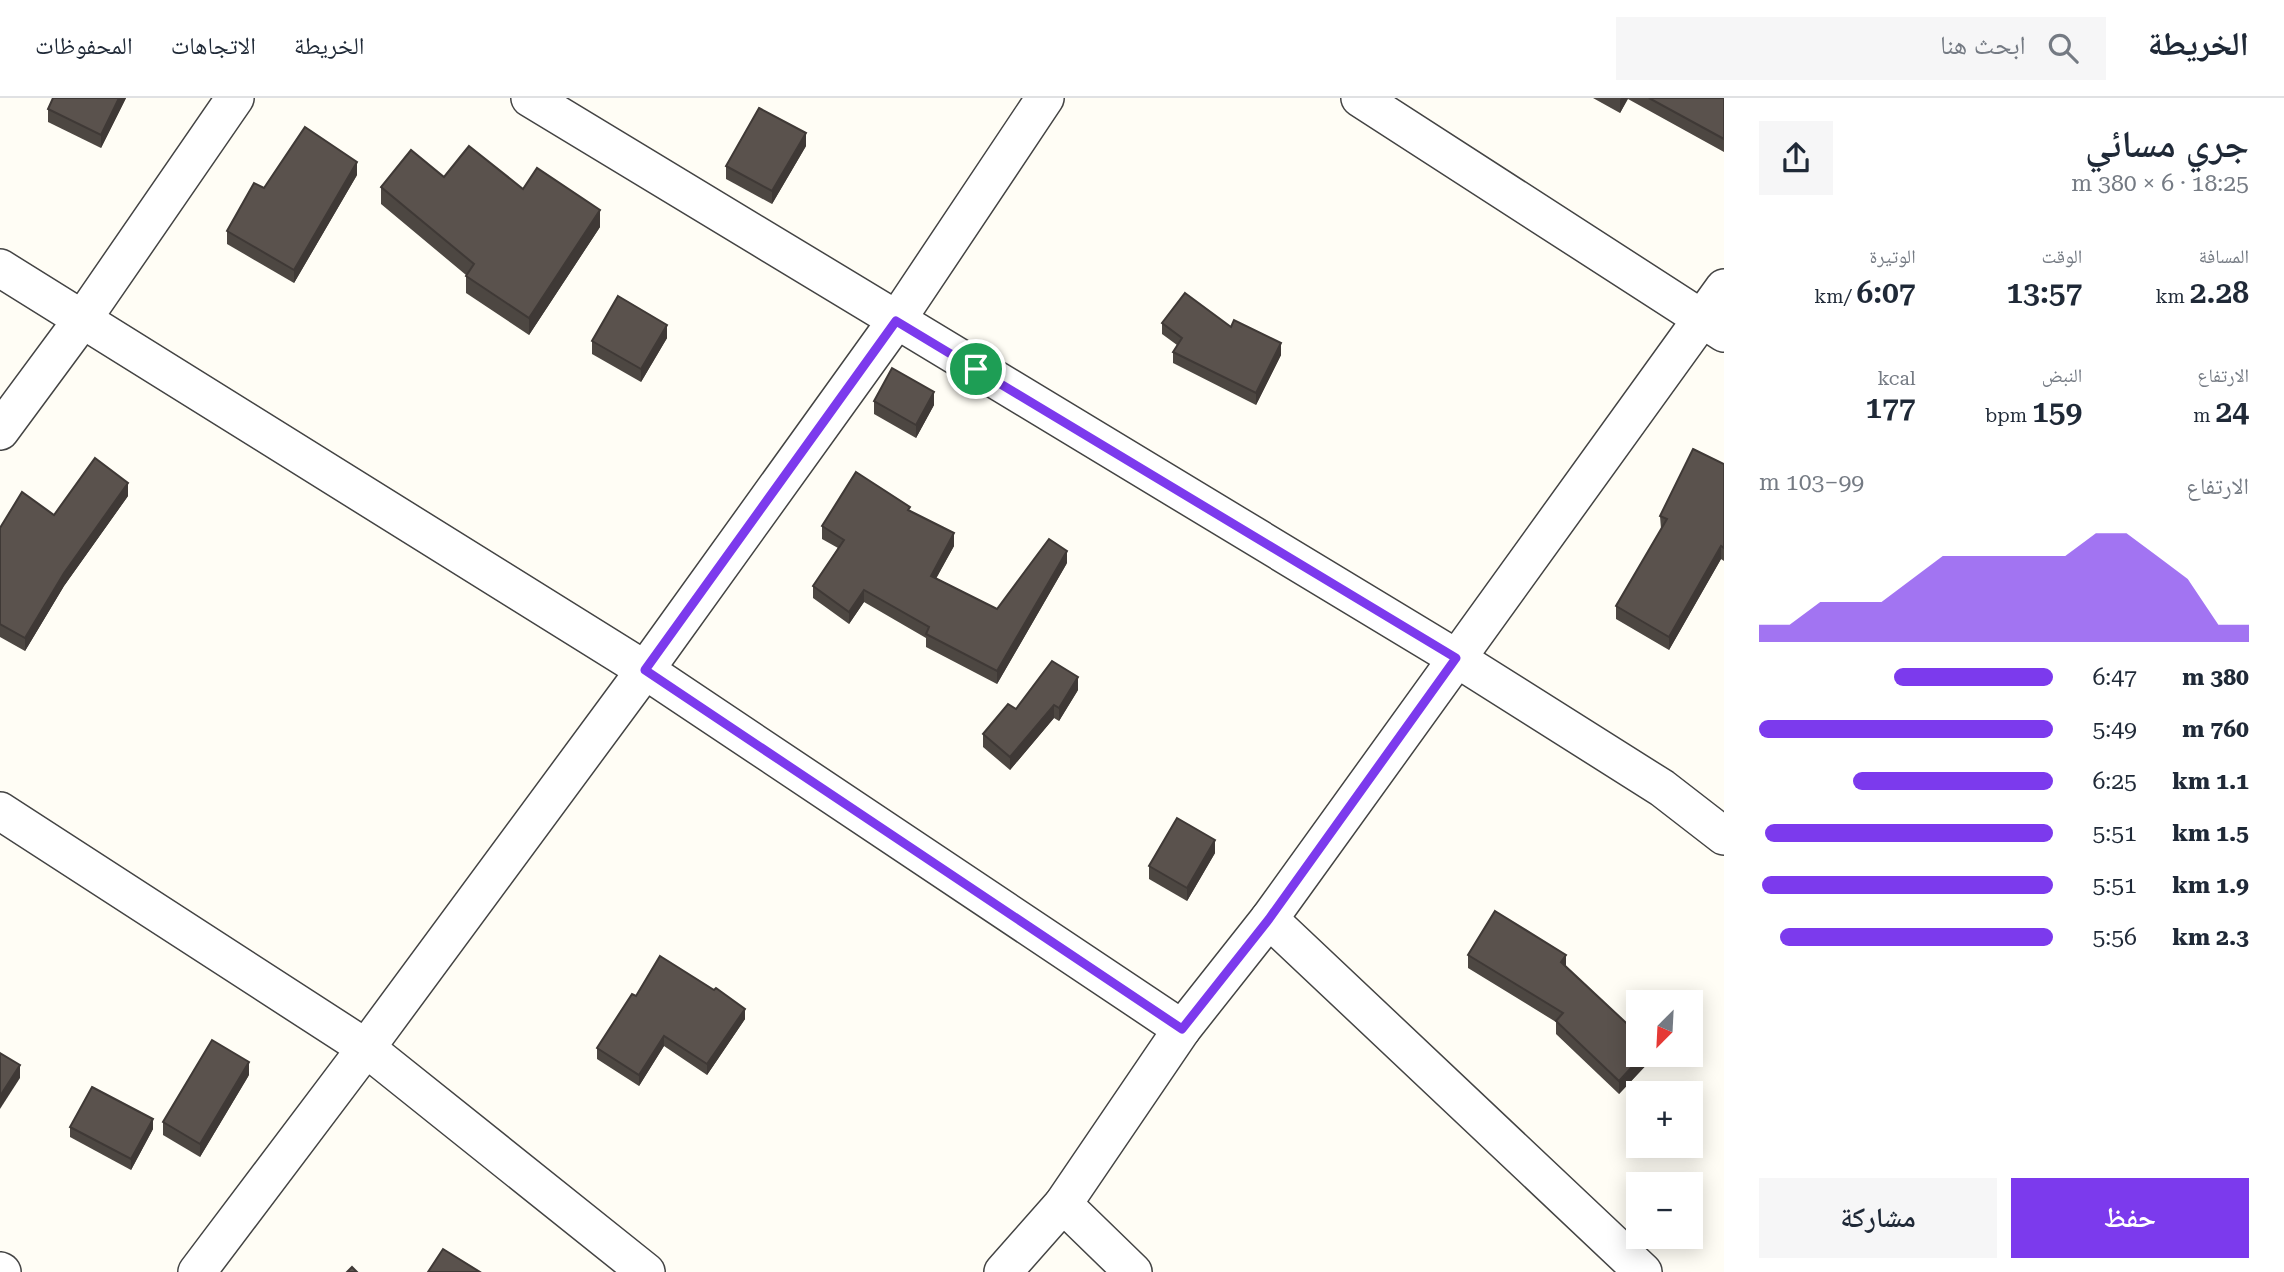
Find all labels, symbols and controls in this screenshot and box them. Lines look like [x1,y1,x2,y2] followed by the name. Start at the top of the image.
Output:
[1616,17,2106,80] search box
[2148,24,2249,63] text: الخريطة
[2044,29,2082,67] icon: search
[1940,30,2026,60] text: ابحث هنا
[35,32,133,60] text: المحفوظات
[171,32,256,60] text: الاتجاهات
[294,32,365,60] text: الخريطة
[1759,121,1833,195] button: share
[2085,122,2249,166] text: جري مسائي
[2071,170,2249,197] text: 18:25 · 6 × 380 m
[1869,245,1916,268] text: الوتيرة
[2041,245,2082,268] text: الوقت
[2199,245,2249,268] text: المسافة
[1856,275,1916,310] text: 6:07
[2006,275,2082,310] text: 13:57
[2190,275,2249,310] text: 2.28
[1814,285,1856,308] text: /km
[2156,285,2190,308] text: km
[946,339,1006,399] pin
[957,350,995,388] icon: arrive
[2042,364,2082,387] text: النبض
[2197,364,2249,387] text: الارتفاع
[1877,367,1916,390] text: kcal
[1865,390,1916,425] text: 177
[2032,394,2082,429] text: 159
[2215,394,2249,429] text: 24
[1985,404,2032,427] text: bpm
[2193,404,2215,427] text: m
[1759,469,1864,496] text: 99–103 m
[2186,473,2249,500] text: الارتفاع
[2092,664,2137,691] text: 6:47
[2182,664,2249,691] text: 380 m
[2092,716,2137,743] text: 5:49
[2182,716,2249,743] text: 760 m
[2092,768,2137,795] text: 6:25
[2172,768,2249,795] text: 1.1 km
[2092,820,2137,847] text: 5:51
[2172,820,2249,847] text: 1.5 km
[2092,872,2137,899] text: 5:51
[2172,872,2249,899] text: 1.9 km
[2092,924,2137,951] text: 5:56
[2172,924,2249,951] text: 2.3 km
[1626,990,1703,1068] north arrow
[1626,990,1703,1249] map controls
[1626,1081,1703,1158] button: +
[1626,1172,1703,1249] button: −
[1759,1178,1997,1258] button: مشاركة
[2011,1178,2249,1258] button: حفظ

